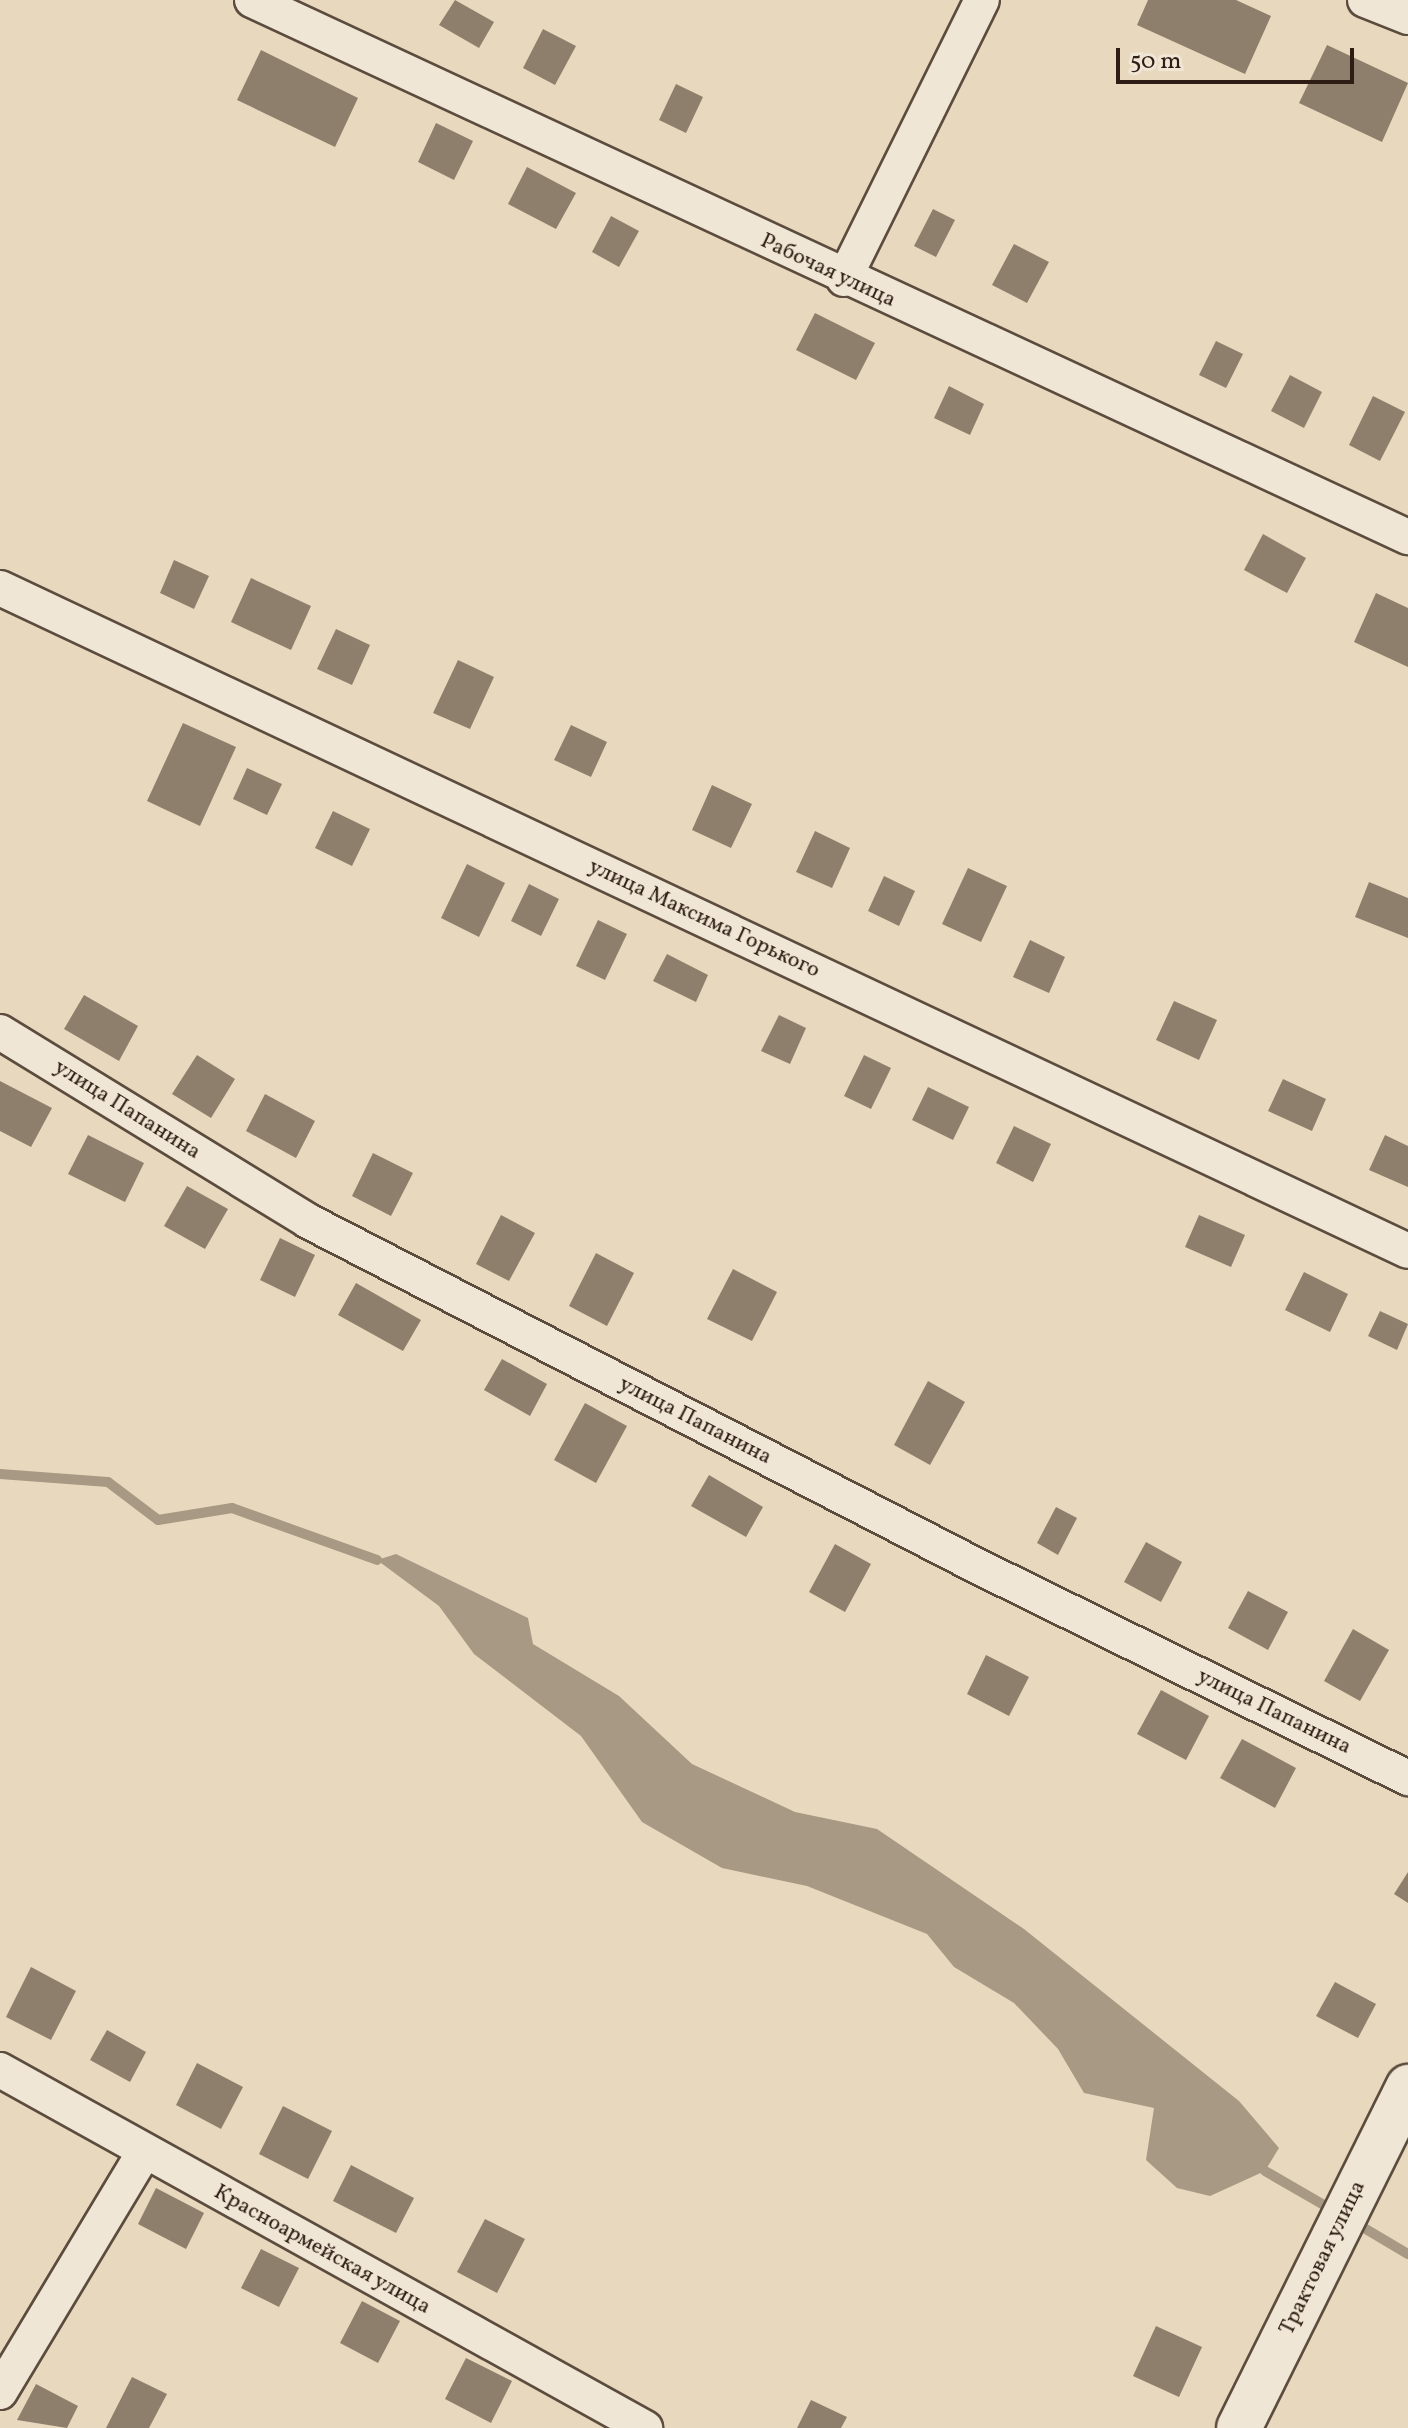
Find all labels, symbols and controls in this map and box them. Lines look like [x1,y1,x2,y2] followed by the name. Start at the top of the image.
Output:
[1120,32,1358,82] scale bar
[1130,45,1182,79] text: 50 m
[756,228,900,314] street label: Рабочая улица
[584,854,824,984] street label: улица Максима Горького
[49,1054,205,1166] street label: улица Папанина
[614,1371,776,1471] street label: улица Папанина
[1193,1663,1355,1761] street label: улица Папанина
[1274,2176,1372,2340] street label: Трактовая улица
[209,2179,435,2321] street label: Красноармейская улица

